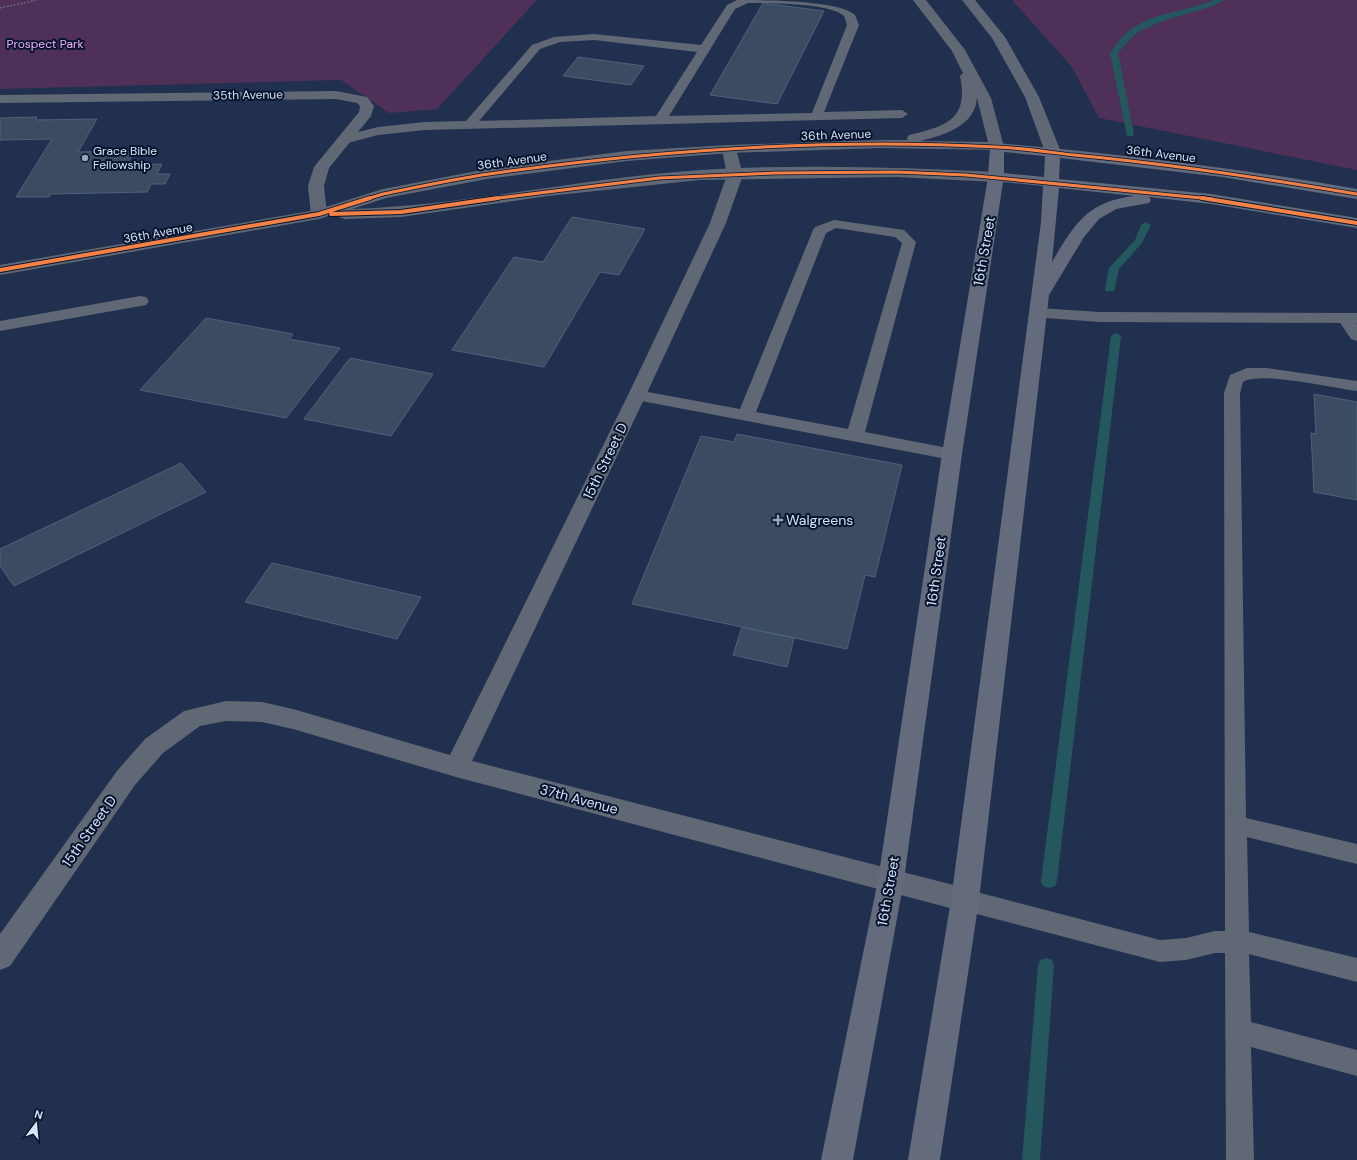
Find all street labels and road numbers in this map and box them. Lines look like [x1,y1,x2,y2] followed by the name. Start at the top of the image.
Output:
[213,86,283,104] street label: 35th Avenue
[801,126,872,144] street label: 36th Avenue
[1125,142,1197,166] street label: 36th Avenue
[476,148,548,174] street label: 36th Avenue
[969,215,999,287] street label: 16th Street
[122,219,194,247] street label: 36th Avenue
[579,420,631,502] street label: 15th Street D
[922,535,950,607] street label: 16th Street
[538,780,620,818] street label: 37th Avenue
[58,792,120,870] street label: 15th Street D
[873,855,903,927] street label: 16th Street

